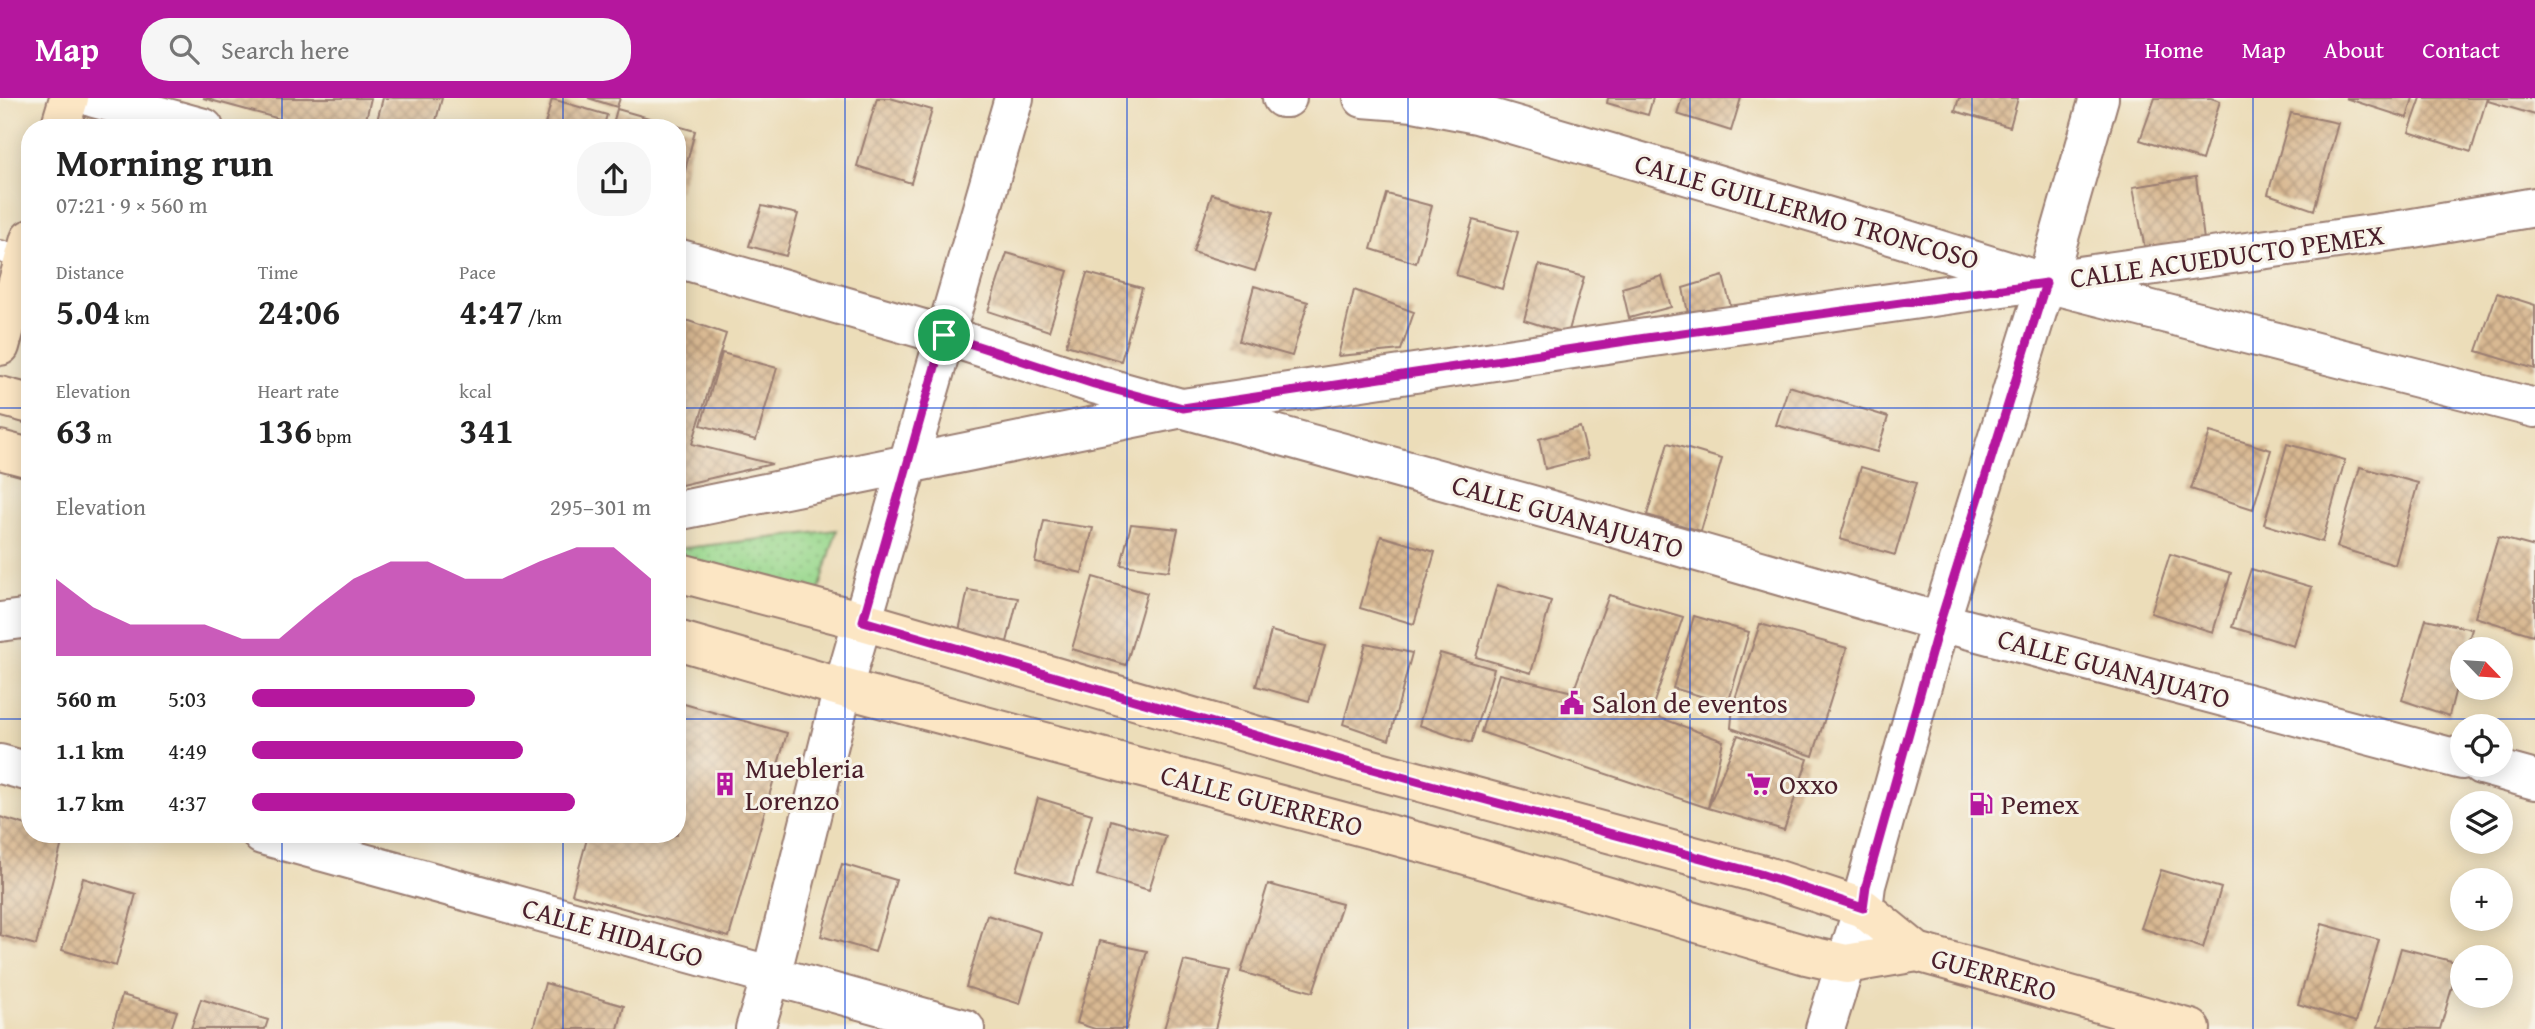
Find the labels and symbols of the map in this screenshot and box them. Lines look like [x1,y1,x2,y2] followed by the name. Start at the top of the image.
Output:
[1630,142,1984,279] street label: CALLE GUILLERMO TRONCOSO
[2067,213,2387,298] street label: CALLE ACUEDUCTO PEMEX
[914,305,974,365] pin
[1448,463,1689,568] street label: CALLE GUANAJUATO
[1993,617,2235,718] street label: CALLE GUANAJUATO
[2450,637,2513,700] north arrow
[1592,682,1788,723] place label: Salon de eventos
[1558,689,1586,717] public building icon: Salon de eventos
[745,747,865,820] place label: Muebleria Lorenzo
[1157,753,1368,846] street label: CALLE GUERRERO
[1779,763,1838,804] place label: Oxxo
[711,770,739,798] building icon: Muebleria Lorenzo
[1745,770,1773,798] supermarket icon: Oxxo
[2001,783,2080,824] place label: Pemex
[1967,790,1995,818] fuel station icon: Pemex
[518,886,708,977] street label: CALLE HIDALGO
[1927,936,2062,1011] street label: GUERRERO

